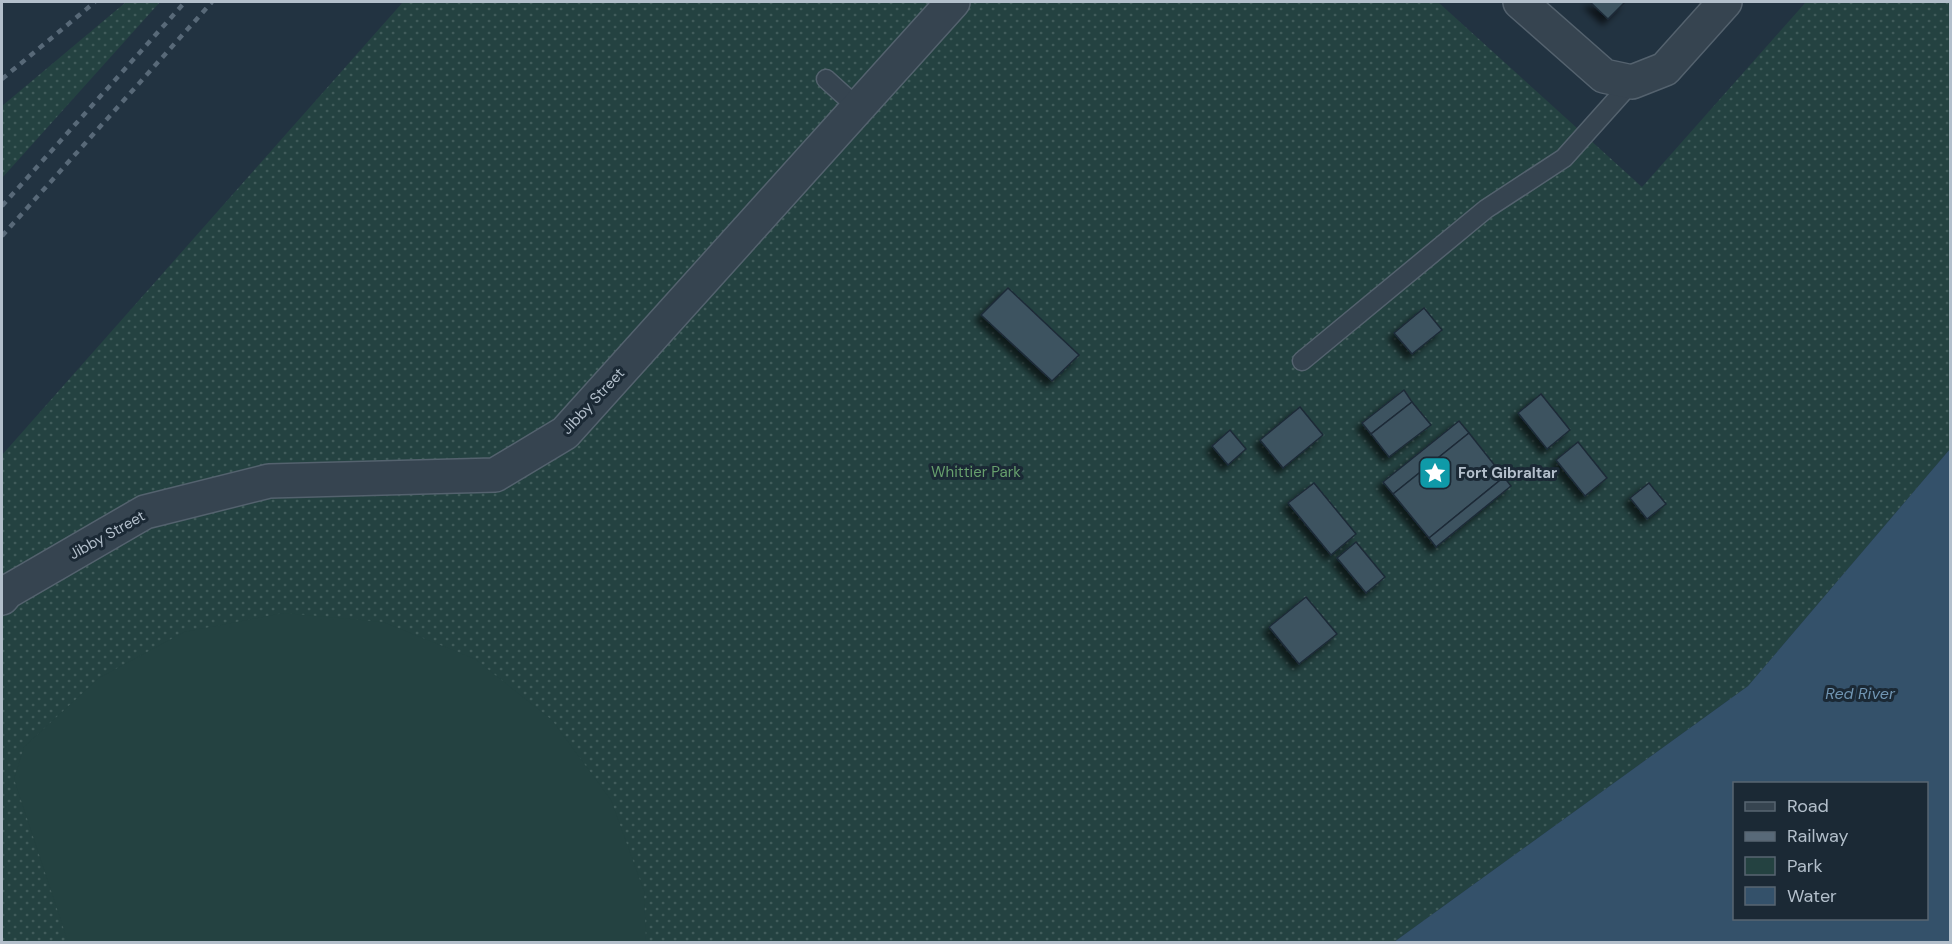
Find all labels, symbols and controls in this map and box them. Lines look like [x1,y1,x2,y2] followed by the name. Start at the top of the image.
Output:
[557,363,629,439] street label: Jibby Street
[1417,455,1453,491] place icon: Fort Gibraltar
[931,462,1021,482] park label: Whittier Park
[1458,463,1557,483] place label: Fort Gibraltar
[65,506,149,564] street label: Jibby Street
[1825,683,1896,704] water label: Red River
[1733,782,1928,920] legend
[1787,794,1829,818] text: Road
[1787,824,1849,848] text: Railway
[1787,854,1823,878] text: Park
[1787,884,1837,908] text: Water

